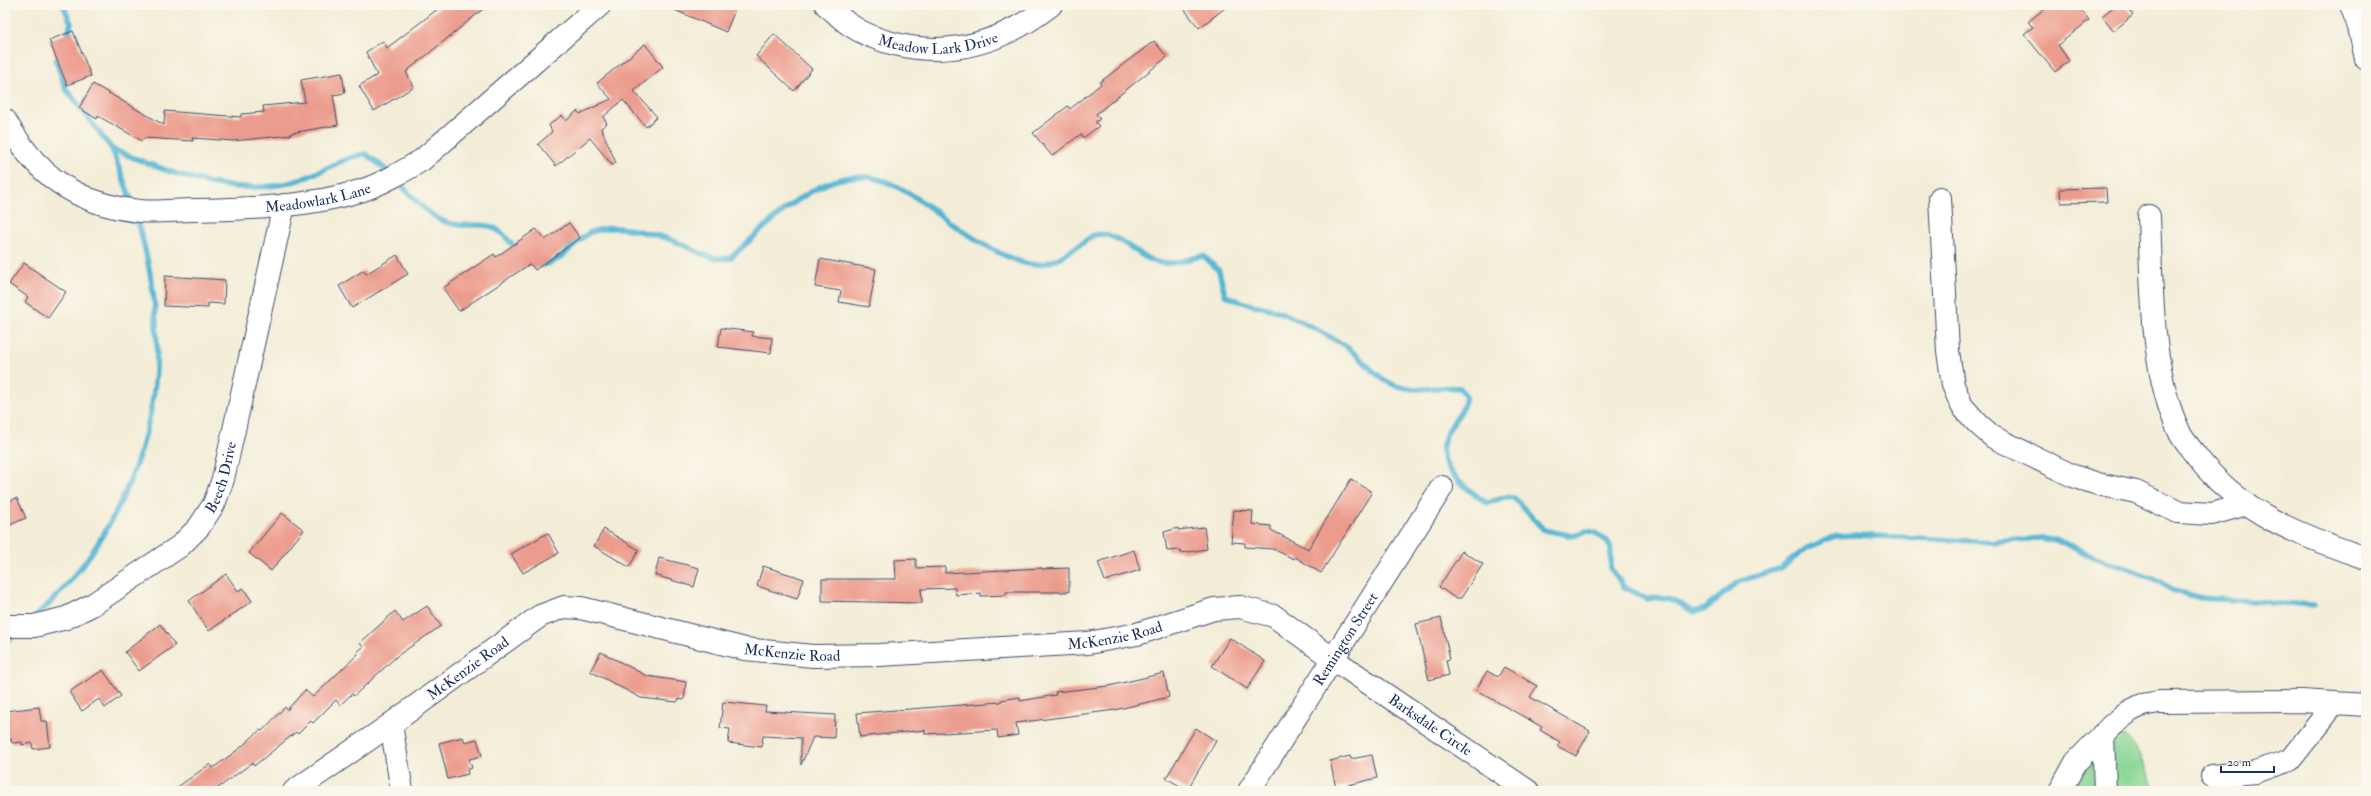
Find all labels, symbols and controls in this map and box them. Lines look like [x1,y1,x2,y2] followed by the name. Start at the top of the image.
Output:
[876,28,1001,58] street label: Meadow Lark Drive
[264,178,374,217] street label: Meadowlark Lane
[201,440,241,517] street label: Beech Drive
[1309,589,1382,689] street label: Remington Street
[1067,617,1165,654] street label: McKenzie Road
[423,632,513,704] street label: McKenzie Road
[743,639,841,666] street label: McKenzie Road
[1385,690,1476,760] street label: Barksdale Circle
[2221,748,2274,774] scale bar
[2227,755,2252,770] text: 20 m

